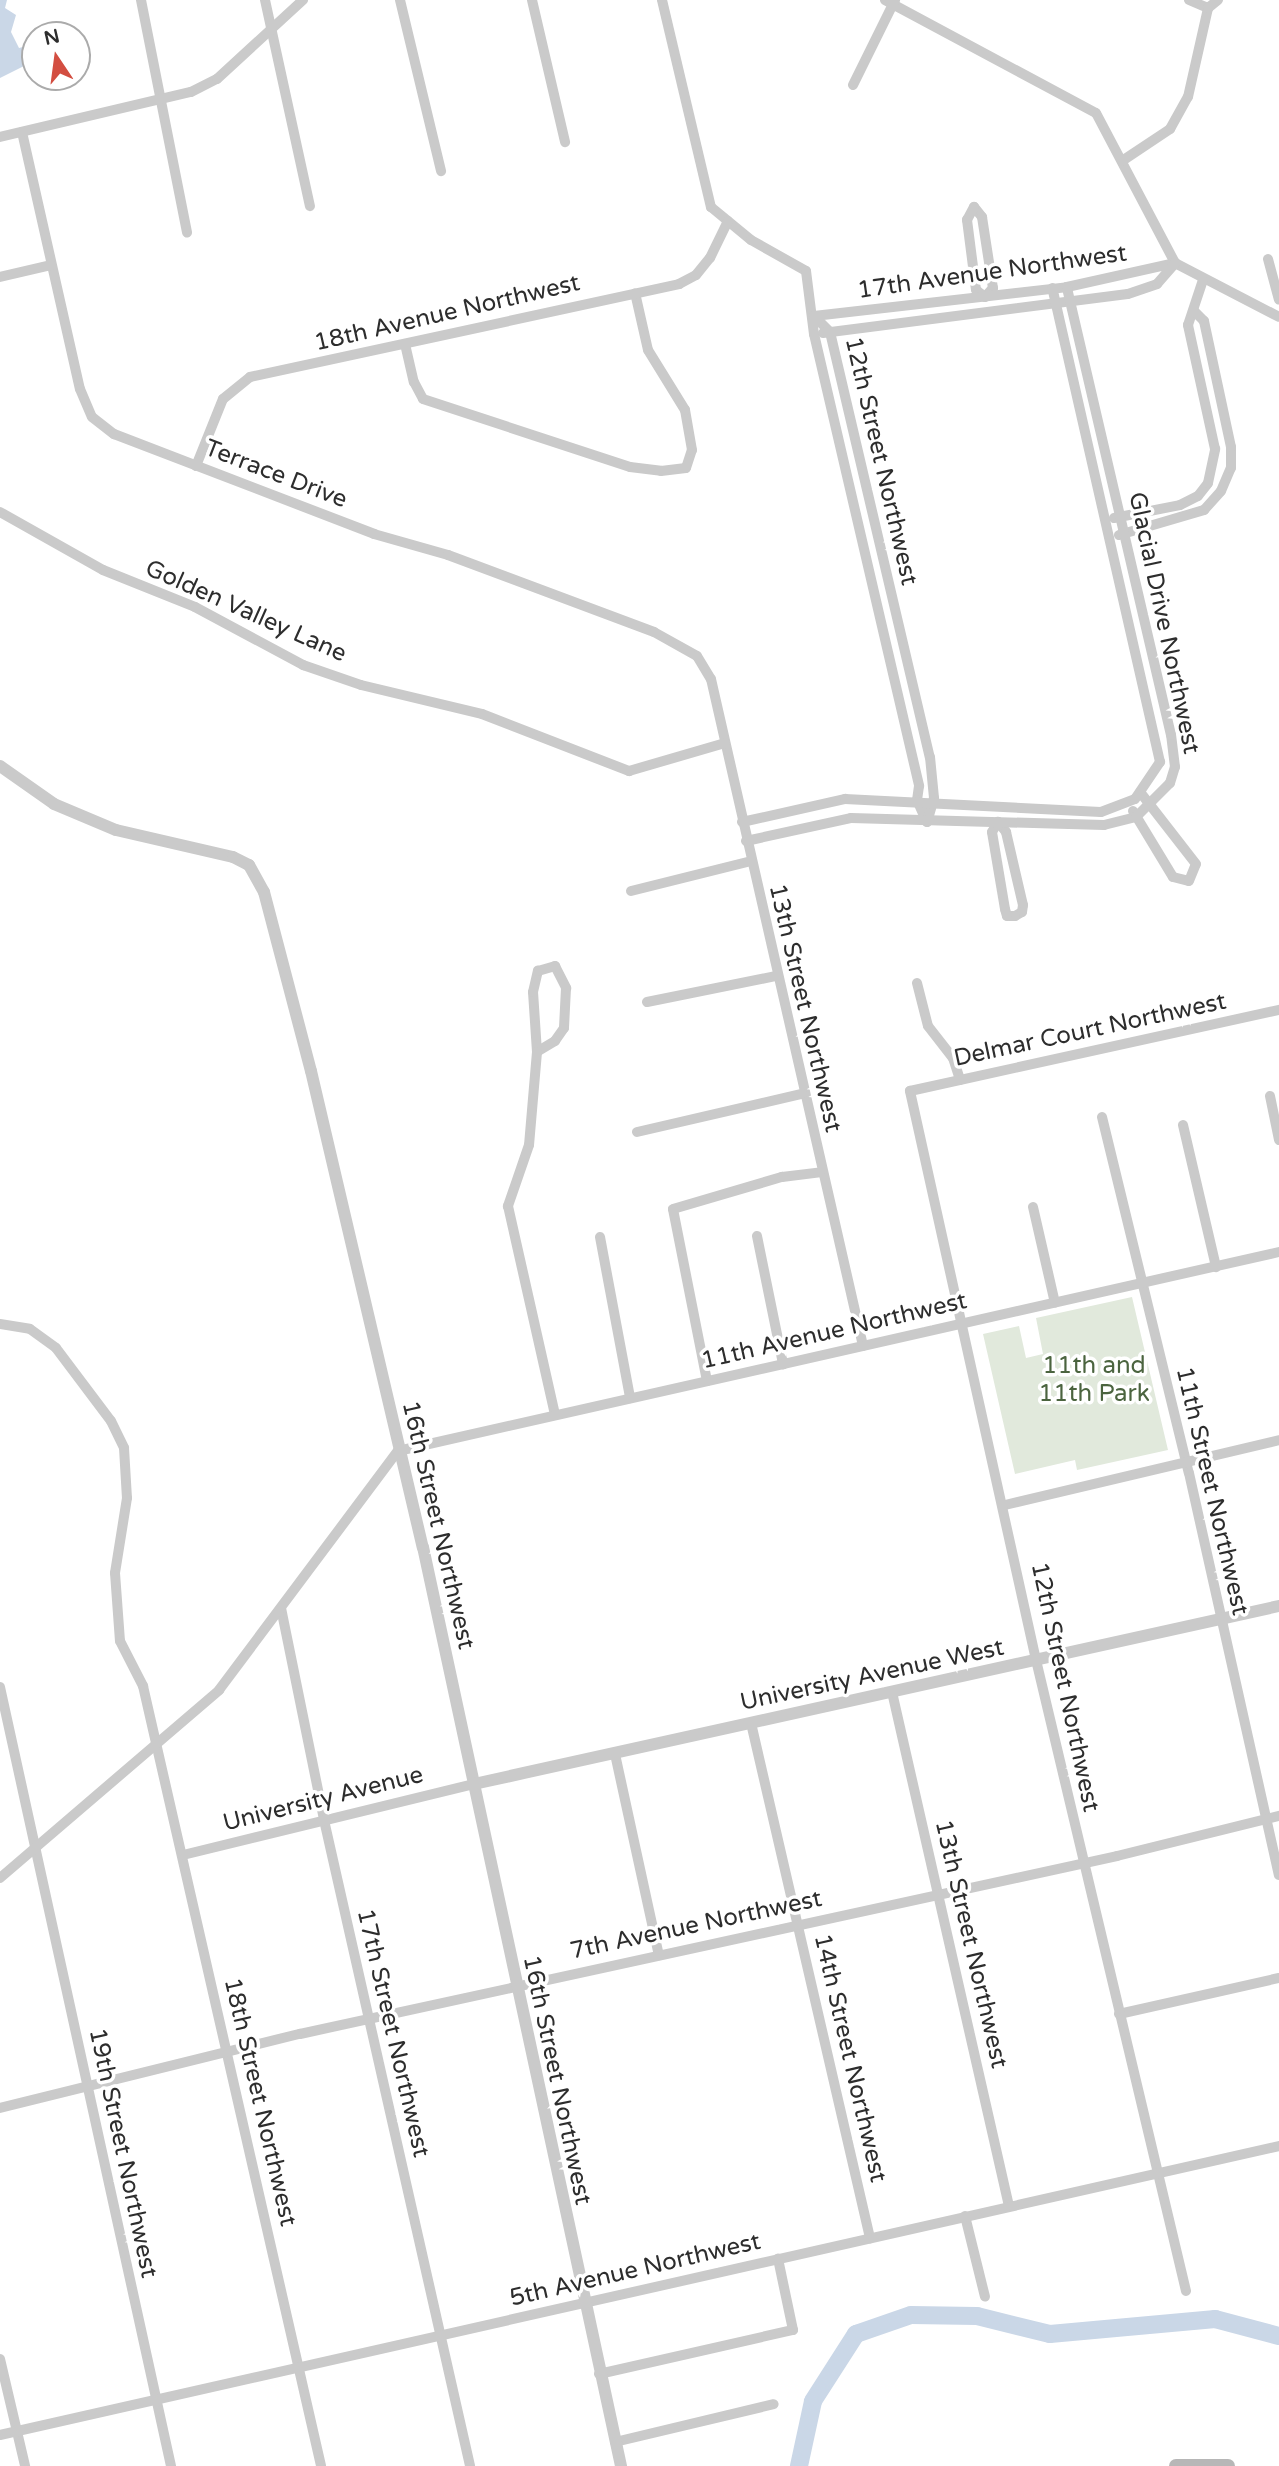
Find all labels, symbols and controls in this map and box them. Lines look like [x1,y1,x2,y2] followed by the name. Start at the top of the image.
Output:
[21,21,91,91] north arrow
[42,25,62,50] text: N
[856,239,1128,305] street label: 17th Avenue Northwest
[311,268,583,358] street label: 18th Avenue Northwest
[838,334,924,588] street label: 12th Street Northwest
[201,434,351,514] street label: Terrace Drive
[1122,490,1206,756] street label: Glacial Drive Northwest
[141,554,351,668] street label: Golden Valley Lane
[762,881,848,1135] street label: 13th Street Northwest
[951,987,1229,1073] street label: Delmar Court Northwest
[698,1286,970,1376] street label: 11th Avenue Northwest
[1038,1352,1150,1408] park label: 11th and 11th Park
[1169,1364,1255,1618] street label: 11th Street Northwest
[395,1398,481,1652] street label: 16th Street Northwest
[1024,1560,1106,1814] street label: 12th Street Northwest
[738,1633,1006,1717] street label: University Avenue West
[220,1760,426,1838] street label: University Avenue
[928,1817,1014,2071] street label: 13th Street Northwest
[568,1884,824,1966] street label: 7th Avenue Northwest
[350,1906,436,2160] street label: 17th Street Northwest
[807,1931,893,2185] street label: 14th Street Northwest
[516,1953,598,2207] street label: 16th Street Northwest
[217,1975,303,2229] street label: 18th Street Northwest
[82,2026,164,2280] street label: 19th Street Northwest
[507,2227,763,2313] street label: 5th Avenue Northwest

